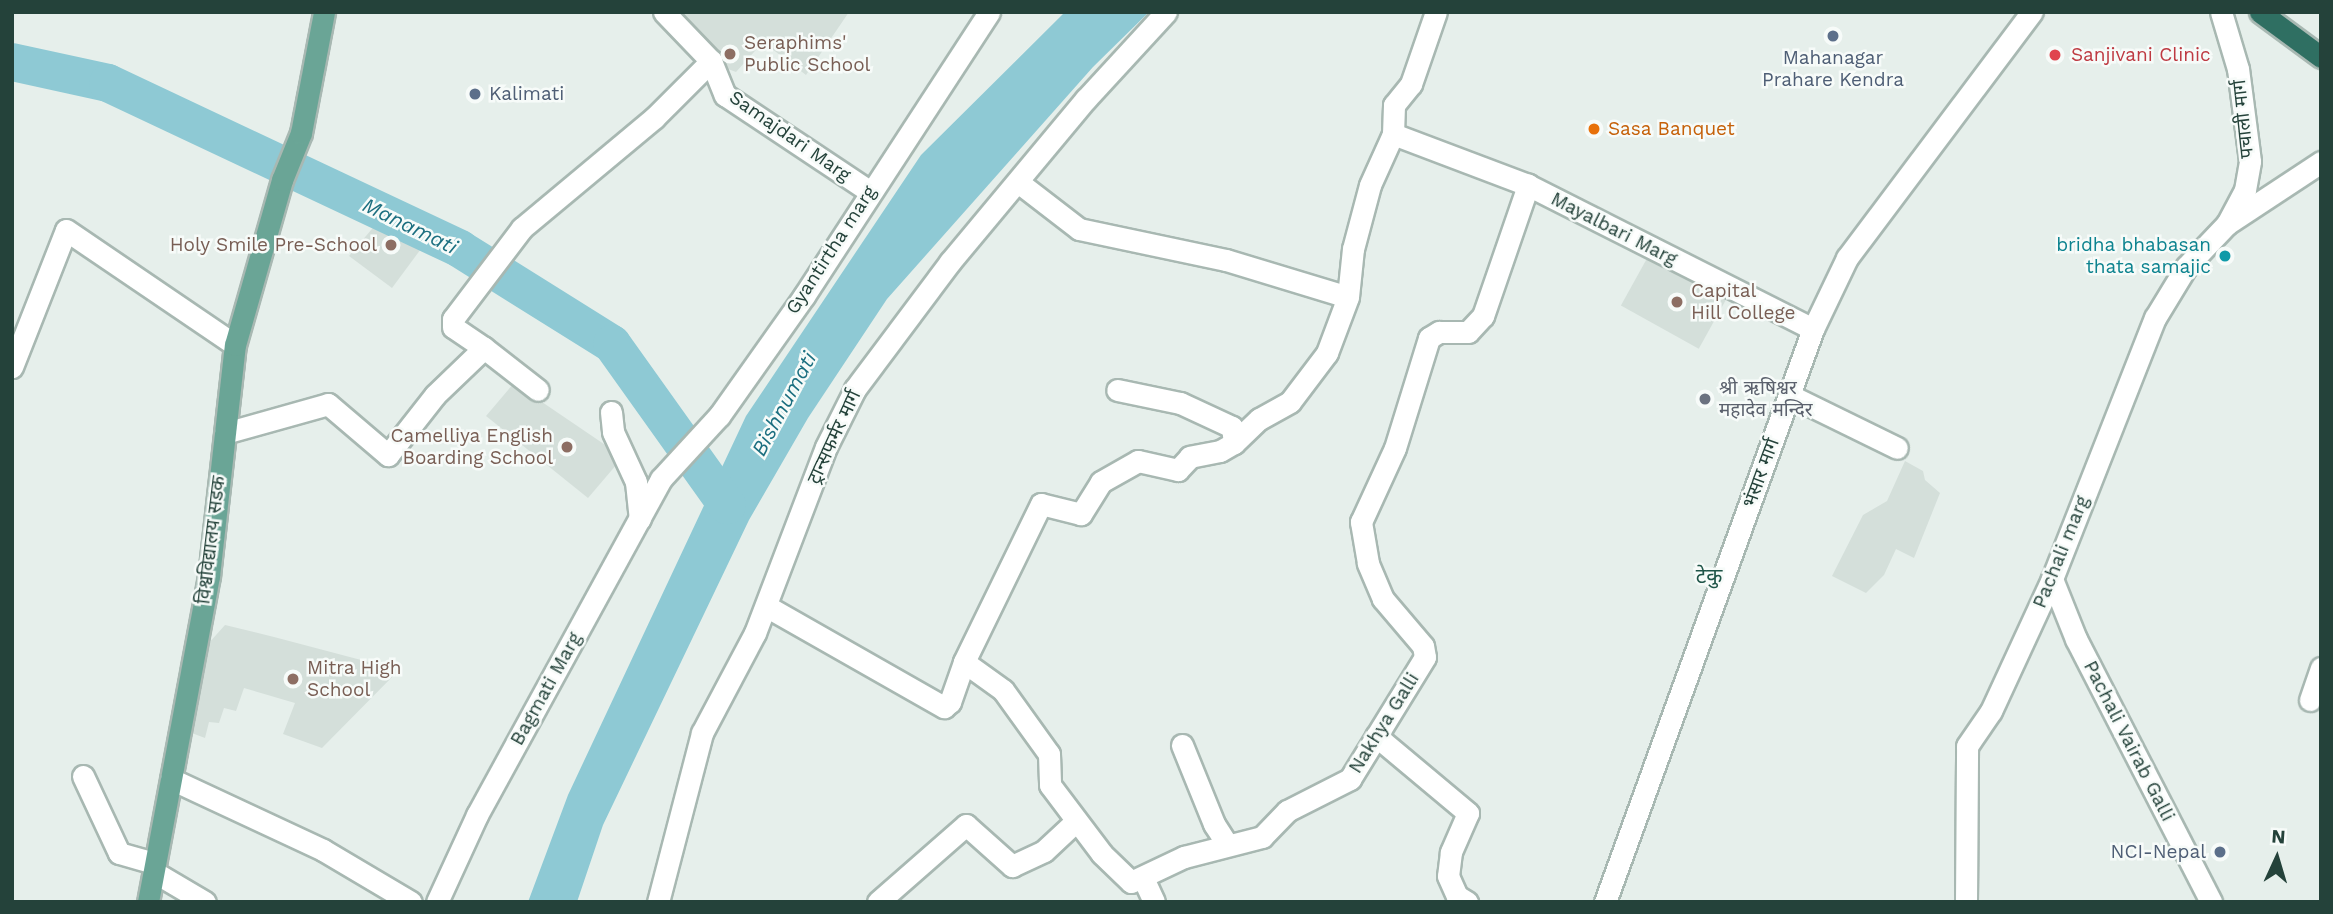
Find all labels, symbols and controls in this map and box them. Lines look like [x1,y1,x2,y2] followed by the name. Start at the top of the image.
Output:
[1825,28,1841,44] marker: Mahanagar Prahare Kendra
[744,32,870,76] place label: Seraphims' Public School
[2071,44,2211,66] place label: Sanjivani Clinic
[2045,45,2065,65] marker: Sanjivani Clinic
[722,46,738,62] marker: Seraphims' Public School
[1762,47,1904,91] place label: Mahanagar Prahare Kendra
[2228,79,2258,159] street label: पचाली मार्ग
[489,83,564,105] place label: Kalimati
[467,86,483,102] marker: Kalimati
[725,86,855,186] street label: Samajdari Marg
[1608,118,1735,140] place label: Sasa Banquet
[1586,121,1602,137] marker: Sasa Banquet
[781,181,881,319] street label: Gyantirtha marg
[1547,187,1681,271] street label: Mayalbari Marg
[359,192,461,260] water label: Manamati
[169,234,377,256] place label: Holy Smile Pre-School
[2056,234,2211,278] place label: bridha bhabasan thata samajic
[383,237,399,253] marker: Holy Smile Pre-School
[2217,248,2233,264] marker: bridha bhabasan thata samajic
[1691,280,1796,324] place label: Capital Hill College
[1669,294,1685,310] marker: Capital Hill College
[746,348,822,460] water label: Bishnumati
[1719,377,1813,421] place label: श्री ऋषिश्वर महादेव मन्दिर
[802,387,866,487] street label: ट्रान्सफर्मर मार्ग
[1697,391,1713,407] marker: श्री ऋषिश्वर महादेव मन्दिर
[390,425,553,469] place label: Camelliya English Boarding School
[1738,435,1784,511] street label: भंसार मार्ग
[559,439,575,455] marker: Camelliya English Boarding School
[192,475,230,605] street label: विश्वविद्यालय सडक
[2028,493,2094,611] street label: Pachali marg
[1696,563,1722,589] district label: टेकु
[506,629,586,749] street label: Bagmati Marg
[307,657,402,701] place label: Mitra High School
[2079,657,2179,825] street label: Pachali Vairab Galli
[1344,668,1424,778] street label: Nakhya Galli
[285,671,301,687] marker: Mitra High School
[2242,823,2312,893] north arrow
[2271,825,2286,849] text: N
[2110,841,2206,863] place label: NCI-Nepal
[2212,844,2228,860] marker: NCI-Nepal

